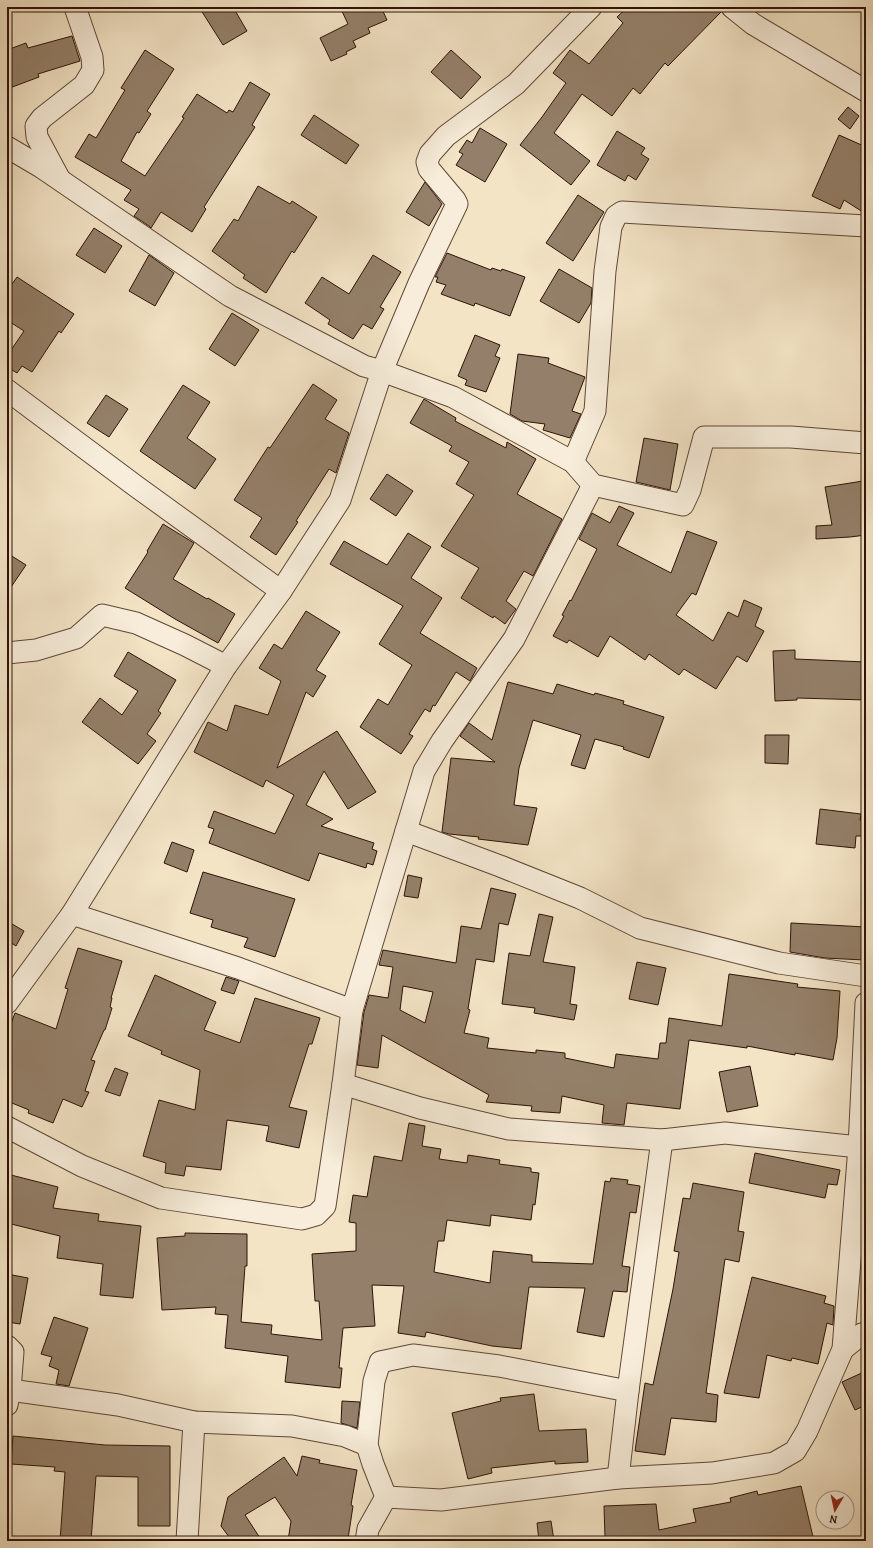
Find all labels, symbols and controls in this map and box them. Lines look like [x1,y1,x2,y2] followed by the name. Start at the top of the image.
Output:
[815,1490,855,1530] north arrow
[828,1511,839,1527] text: N

